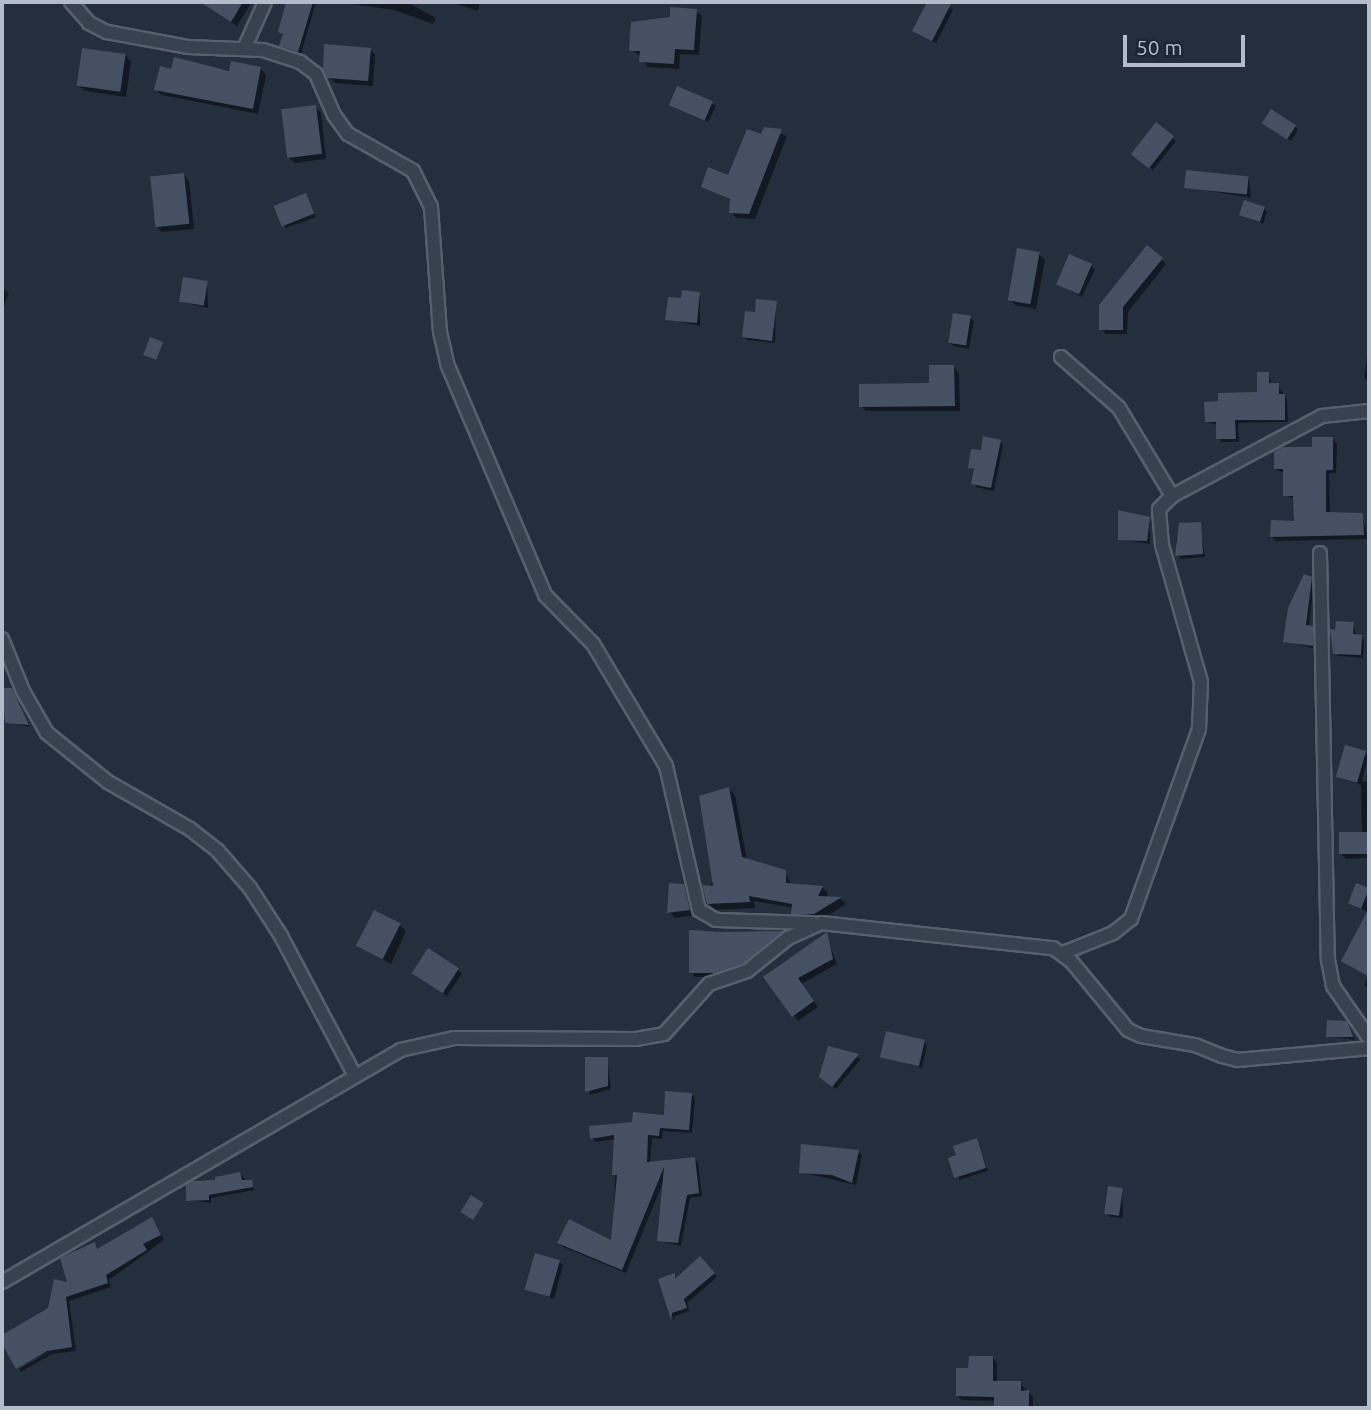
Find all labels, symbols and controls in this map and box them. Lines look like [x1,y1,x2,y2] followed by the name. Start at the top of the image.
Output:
[1126,21,1248,65] scale bar
[1136,35,1183,59] text: 50 m

